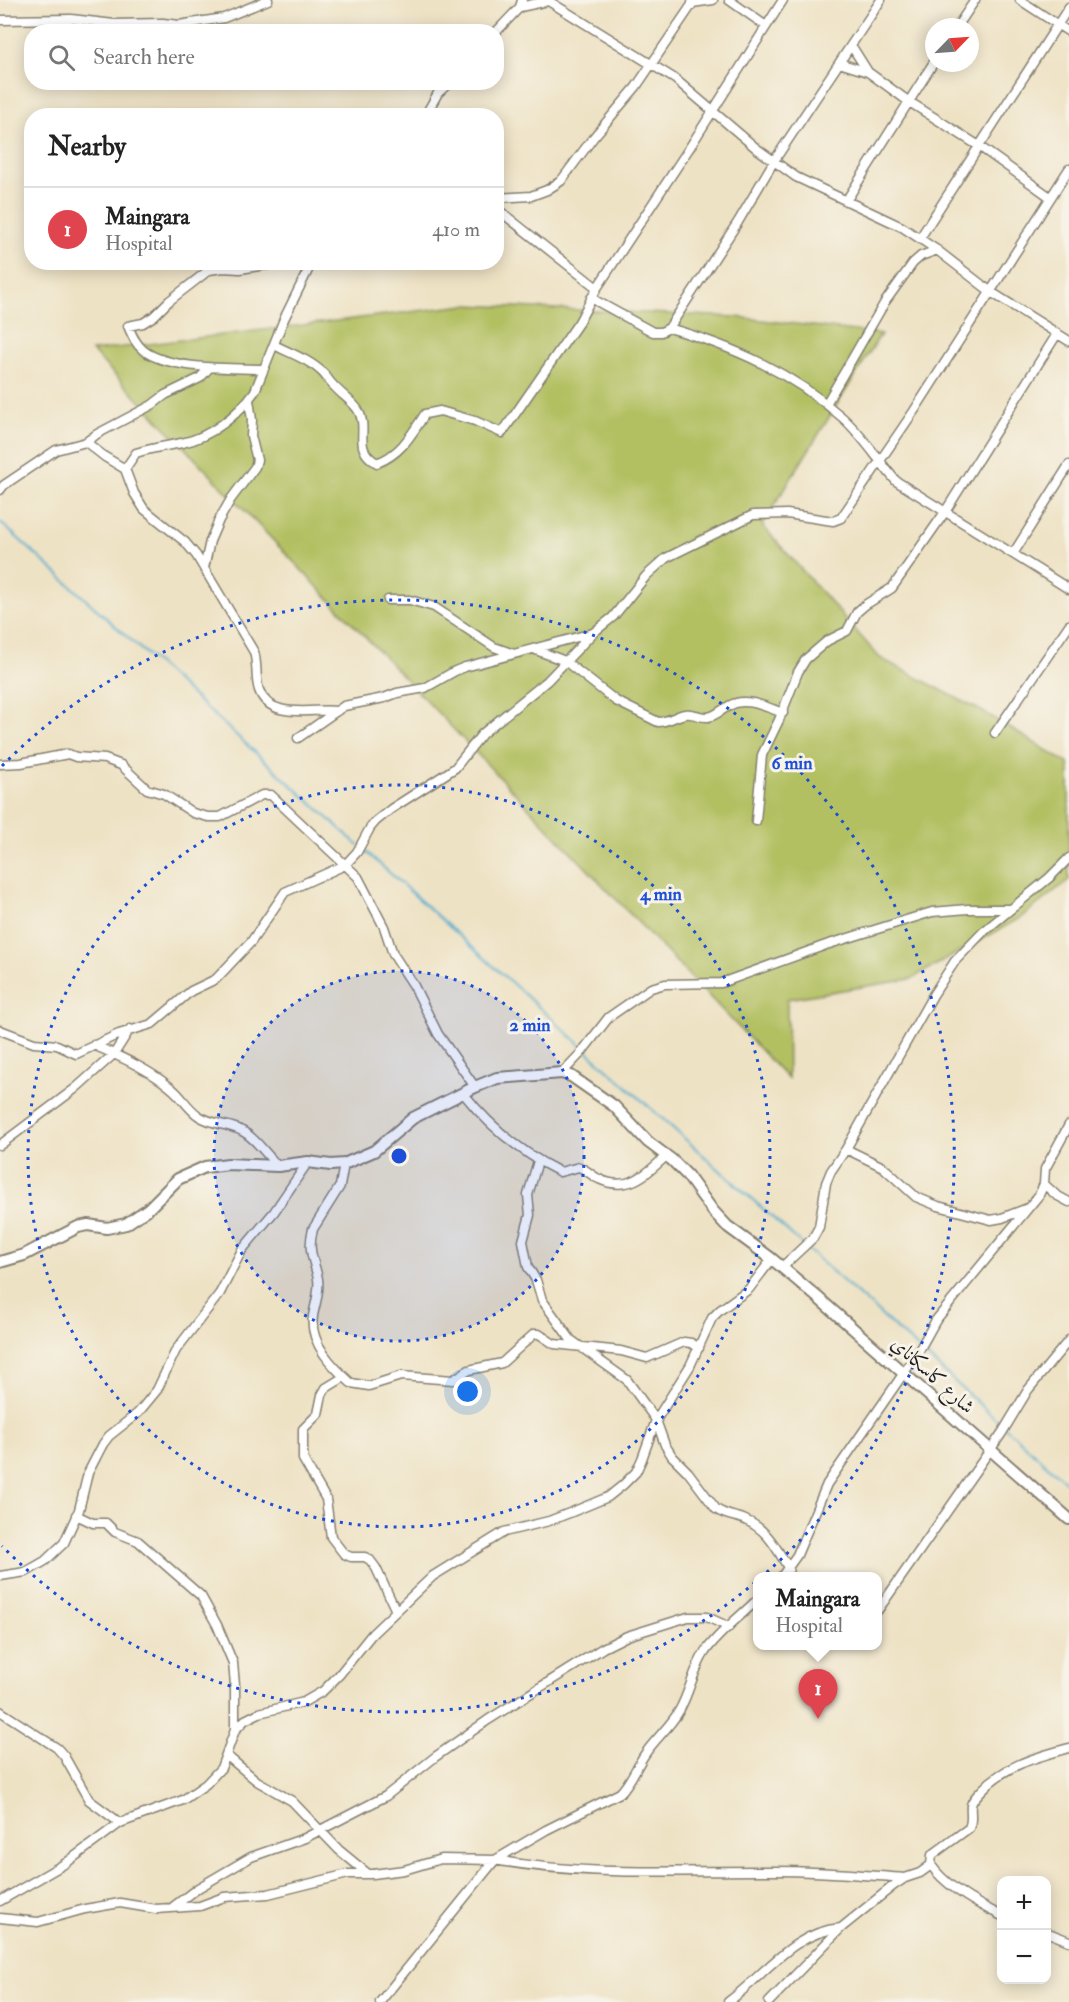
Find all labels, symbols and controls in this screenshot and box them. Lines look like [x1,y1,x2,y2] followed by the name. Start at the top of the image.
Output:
[925,18,979,72] north arrow
[24,24,504,90] search box
[45,41,78,74] icon: search
[93,43,195,71] text: Search here
[48,131,126,163] text: Nearby
[105,203,190,231] text: Maingara
[64,217,71,242] text: 1
[432,217,480,242] text: 410 m
[105,231,173,256] text: Hospital
[772,752,813,775] text: 6 min
[639,883,682,906] text: 4 min
[510,1014,551,1037] text: 2 min
[389,1146,409,1166] centre of rings
[883,1331,980,1423] street label: شارع كاسكاناي
[453,1377,482,1406] your location
[753,1572,882,1650] popup
[775,1585,860,1613] text: Maingara
[775,1613,843,1638] text: Hospital
[798,1670,838,1719] pin: 1
[997,1876,1051,1984] map controls
[997,1876,1051,1930] button: +
[997,1930,1051,1984] button: −

